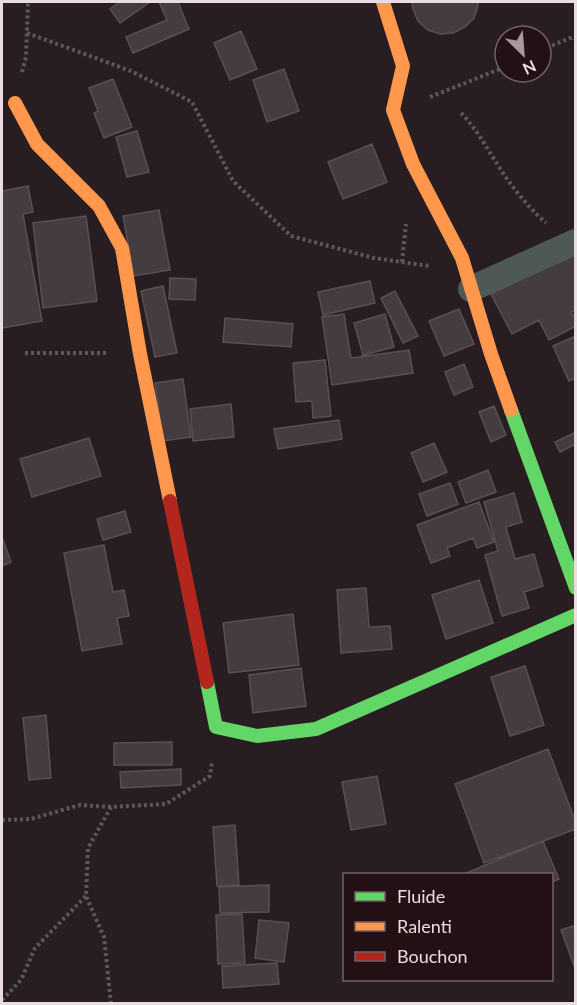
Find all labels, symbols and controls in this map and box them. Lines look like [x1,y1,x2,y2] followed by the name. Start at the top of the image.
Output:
[493,24,553,84] north arrow
[520,57,539,79] text: N
[343,873,553,981] legend
[397,885,445,907] text: Fluide
[397,915,452,937] text: Ralenti
[397,945,468,967] text: Bouchon

